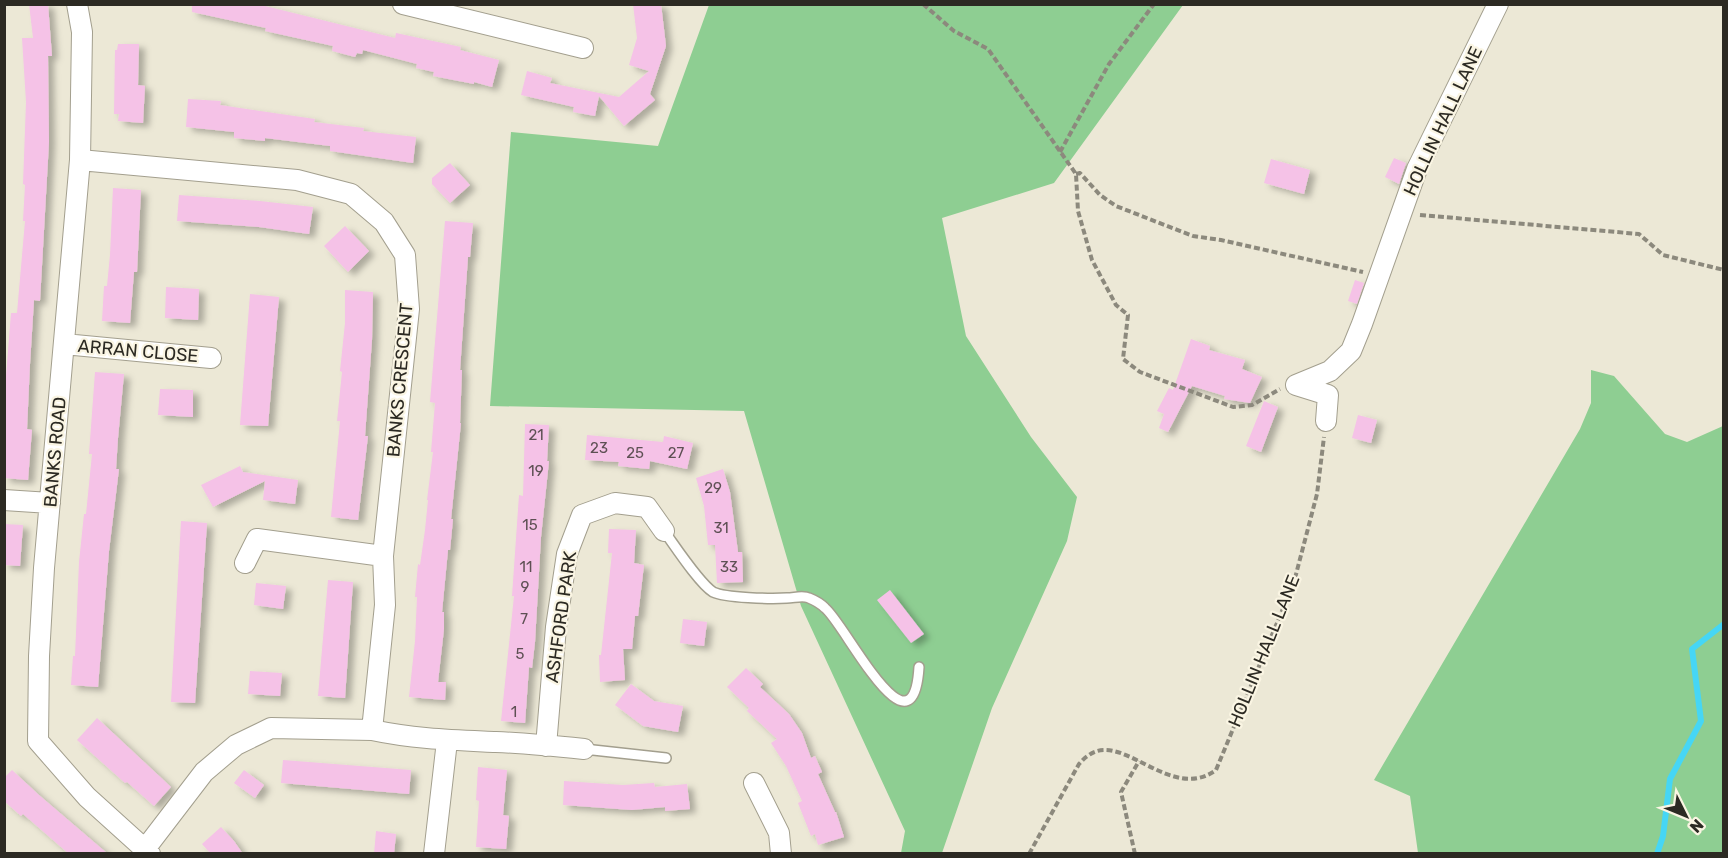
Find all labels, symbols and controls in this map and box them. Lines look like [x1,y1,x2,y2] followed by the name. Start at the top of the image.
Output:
[1399,43,1487,199] street label: HOLLIN HALL LANE
[382,302,418,458] street label: BANKS CRESCENT
[77,335,199,367] street label: ARRAN CLOSE
[39,396,71,508] street label: BANKS ROAD
[528,426,544,444] house number: 21
[590,439,608,457] house number: 23
[626,444,644,462] house number: 25
[668,444,685,462] house number: 27
[528,462,544,480] house number: 19
[704,479,722,497] house number: 29
[522,516,538,534] house number: 15
[713,519,729,537] house number: 31
[541,550,581,684] street label: ASHFORD PARK
[520,558,532,576] house number: 11
[720,558,738,576] house number: 33
[1223,572,1305,730] street label: HOLLIN HALL LANE
[521,578,530,596] house number: 9
[520,610,528,628] house number: 7
[516,645,525,663] house number: 5
[511,703,517,721] house number: 1
[1656,786,1716,846] north arrow
[1686,815,1707,837] text: N

